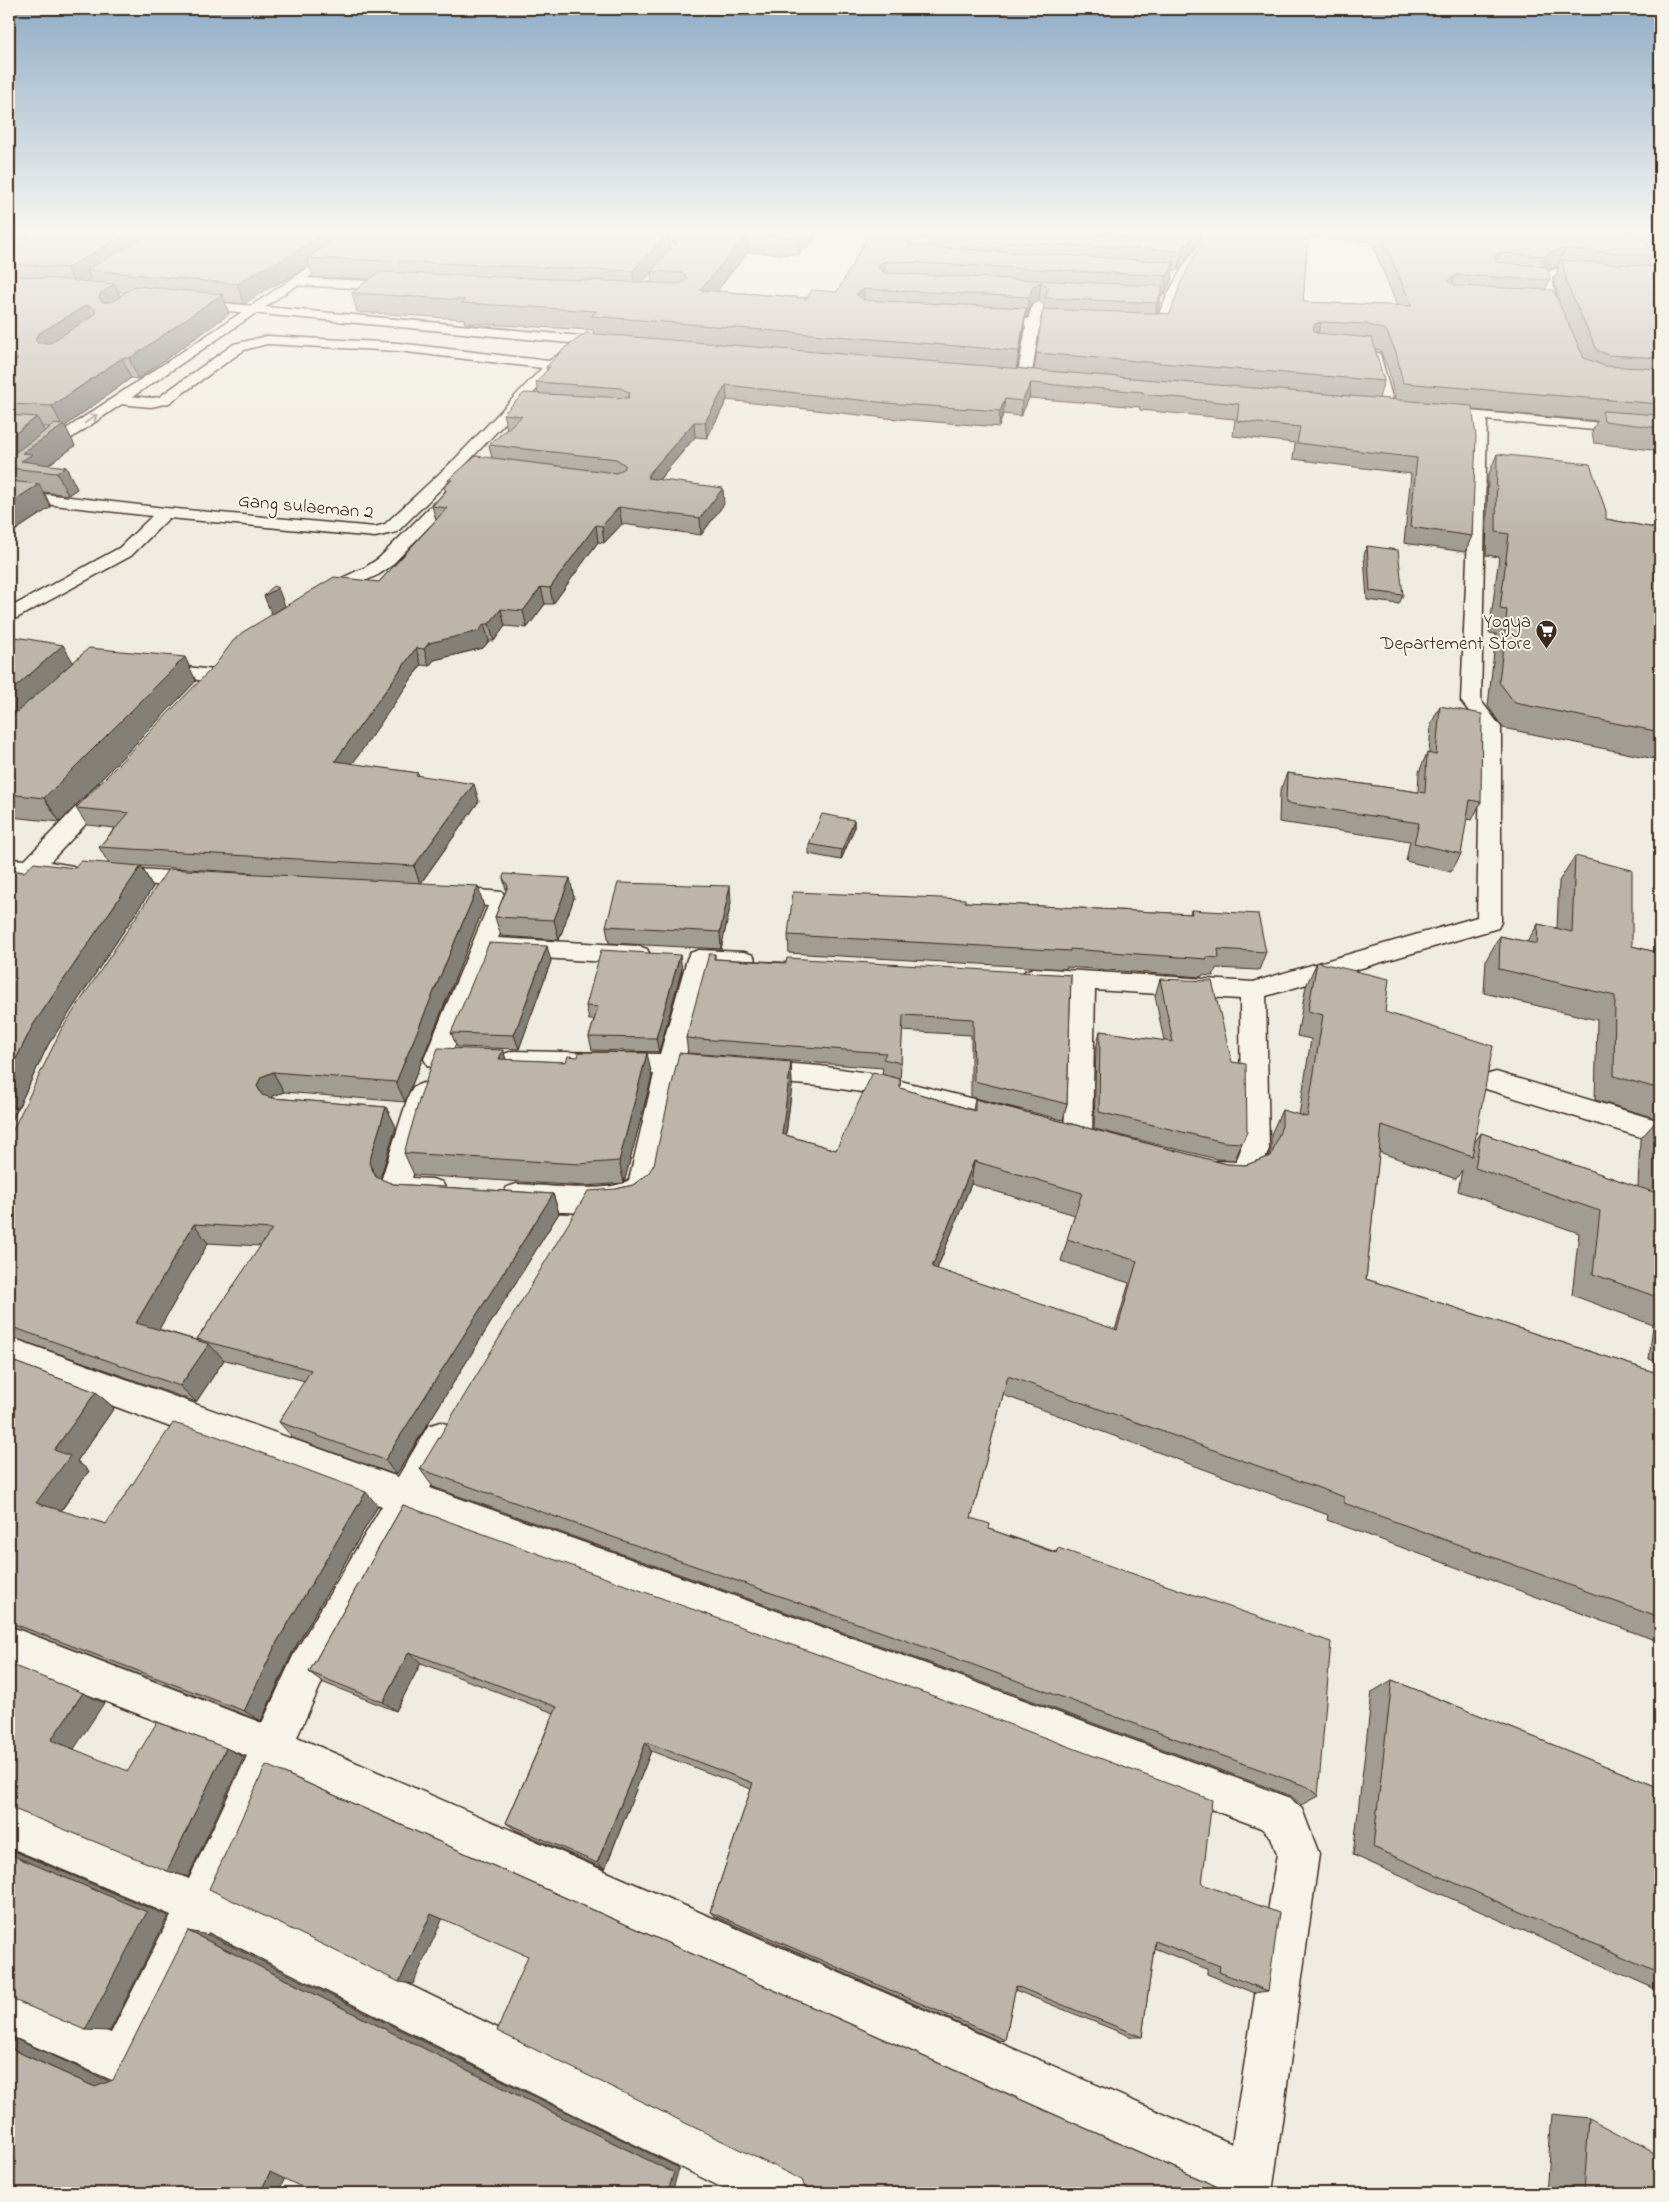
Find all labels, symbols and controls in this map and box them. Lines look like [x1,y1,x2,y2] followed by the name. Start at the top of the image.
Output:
[84,413,98,424] one-way arrow
[237,488,375,529] street label: Gang sulaeman 2
[1380,609,1531,658] place label: Yogya Departement Store
[1535,619,1559,650] supermarket icon: Yogya Departement Store

